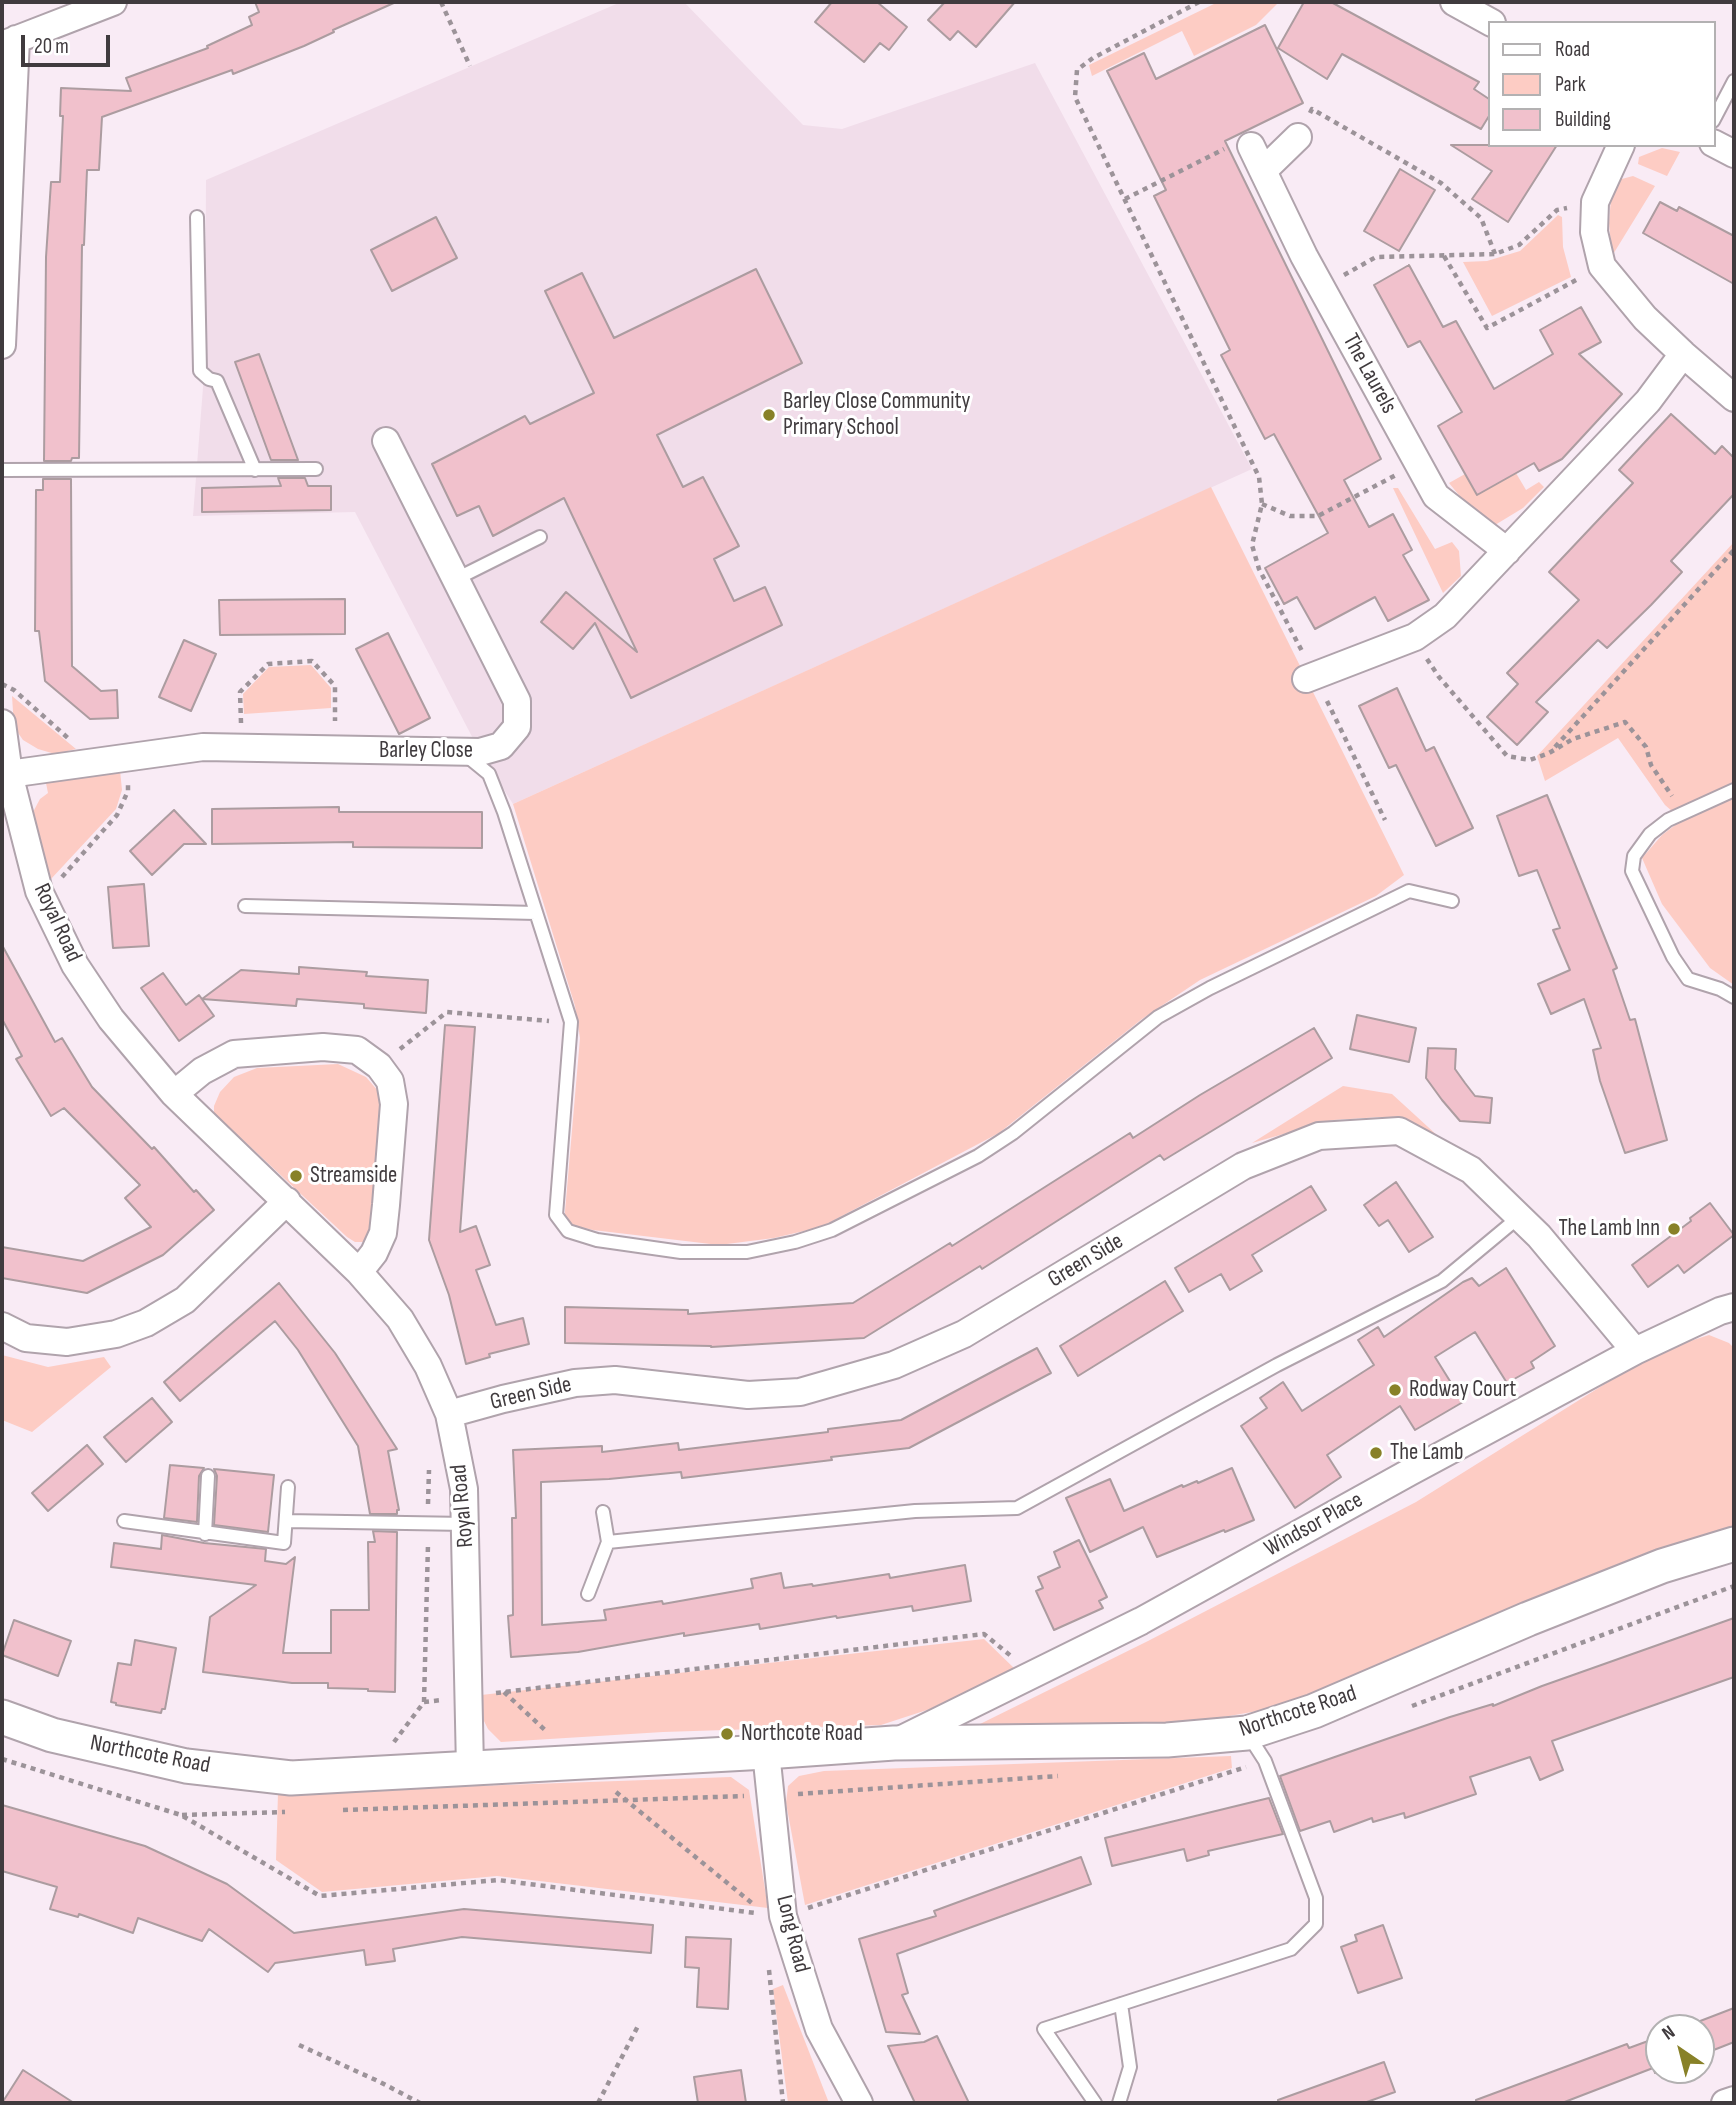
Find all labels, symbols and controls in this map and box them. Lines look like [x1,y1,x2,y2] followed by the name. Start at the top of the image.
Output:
[24,21,114,65] scale bar
[1488,21,1715,147] legend
[34,34,69,59] text: 20 m
[1555,37,1590,62] text: Road
[1555,72,1586,97] text: Park
[1555,107,1611,132] text: Building
[1336,329,1402,419] street label: The Laurels
[783,388,970,442] place label: Barley Close Community Primary School
[761,407,777,423] marker: Barley Close Community Primary School
[379,737,473,765] street label: Barley Close
[27,879,87,967] street label: Royal Road
[310,1162,397,1190] place label: Streamside
[288,1168,304,1184] marker: Streamside
[1558,1215,1660,1243] place label: The Lamb Inn
[1666,1221,1682,1237] marker: The Lamb Inn
[1043,1228,1129,1294] street label: Green Side
[488,1371,574,1417] street label: Green Side
[1409,1376,1516,1404] place label: Rodway Court
[1387,1382,1403,1398] marker: Rodway Court
[1390,1439,1464,1467] place label: The Lamb
[1368,1445,1384,1461] marker: The Lamb
[446,1463,480,1549] street label: Royal Road
[1260,1487,1368,1563] street label: Windsor Place
[1236,1680,1360,1744] street label: Northcote Road
[741,1720,863,1748] place label: Northcote Road
[719,1726,735,1742] marker: Northcote Road
[88,1730,212,1780] street label: Northcote Road
[769,1892,815,1976] street label: Long Road
[1645,2014,1715,2084] north arrow
[1658,2021,1680,2045] text: N

